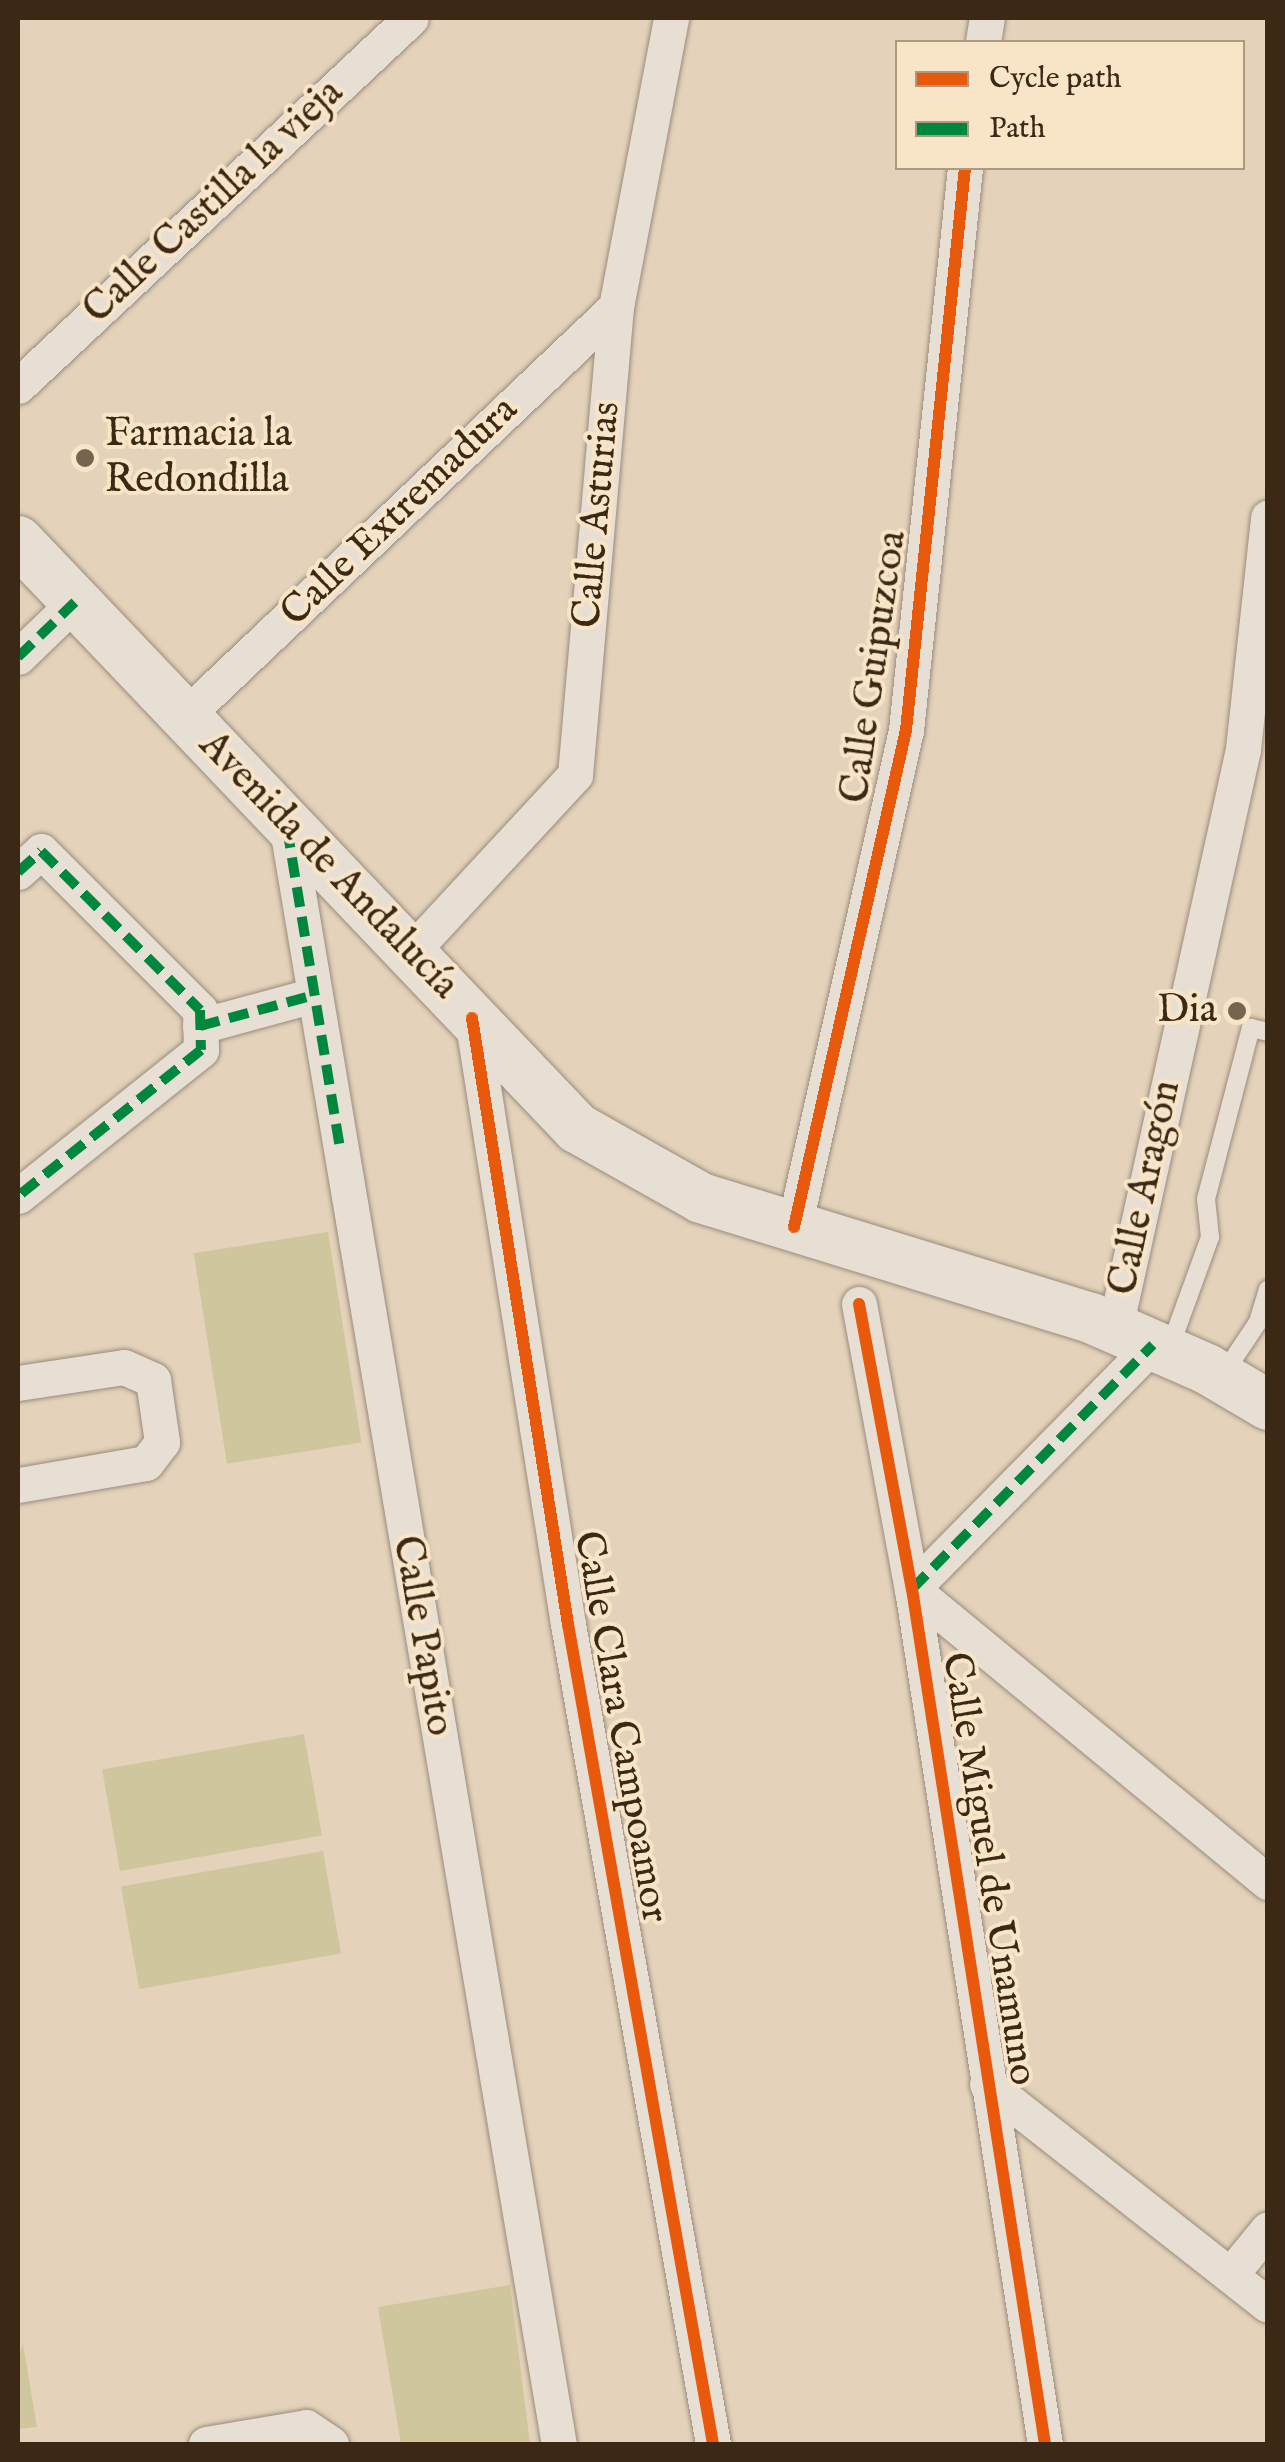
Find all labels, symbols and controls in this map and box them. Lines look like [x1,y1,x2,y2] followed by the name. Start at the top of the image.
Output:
[895,40,1245,170] legend
[989,60,1122,98] text: Cycle path
[74,69,354,335] street label: Calle Castilla la vieja
[989,110,1045,148] text: Path
[272,387,528,637] street label: Calle Extremadura
[564,400,632,630] street label: Calle Asturias
[105,411,292,505] place label: Farmacia la Redondilla
[74,447,96,469] marker: Farmacia la Redondilla
[832,528,918,806] street label: Calle Guipuzcoa
[188,722,468,1010] street label: Avenida de Andalucía
[1157,987,1217,1035] place label: Dia
[1226,1000,1248,1022] marker: Dia
[1100,1076,1192,1300] street label: Calle Aragón
[562,1528,678,1926] street label: Calle Clara Campoamor
[381,1532,463,1740] street label: Calle Papito
[930,1649,1046,2089] street label: Calle Miguel de Unamuno

